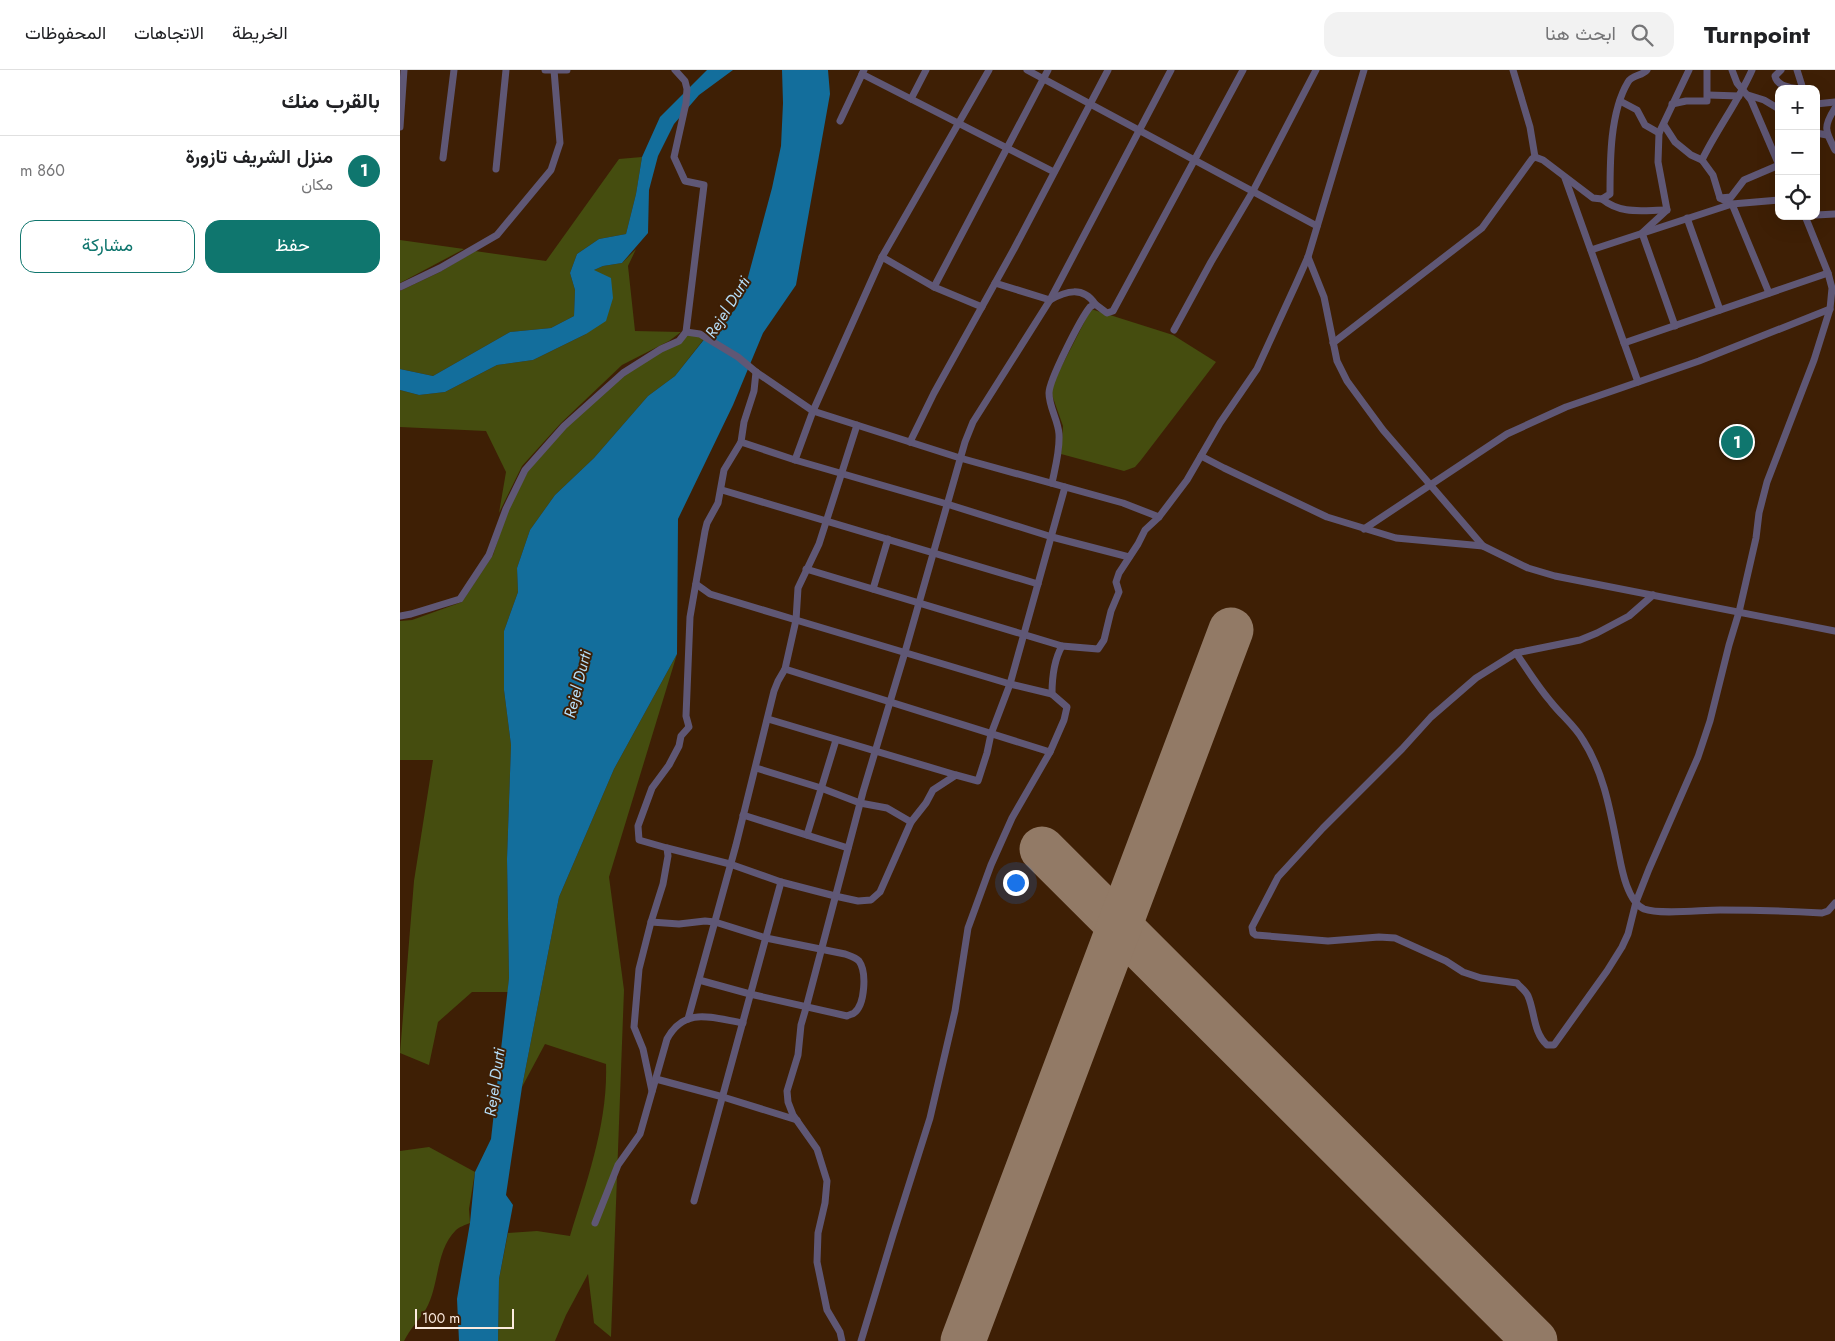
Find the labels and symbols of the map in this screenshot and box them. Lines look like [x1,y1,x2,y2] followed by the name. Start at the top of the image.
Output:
[699,271,756,343] water label: Rejel Durti
[1721,423,1753,461] pin: 1
[558,647,597,720] water label: Rejel Durti
[1003,870,1029,896] your location
[478,1045,511,1118] water label: Rejel Durti
[415,1306,514,1329] scale bar

